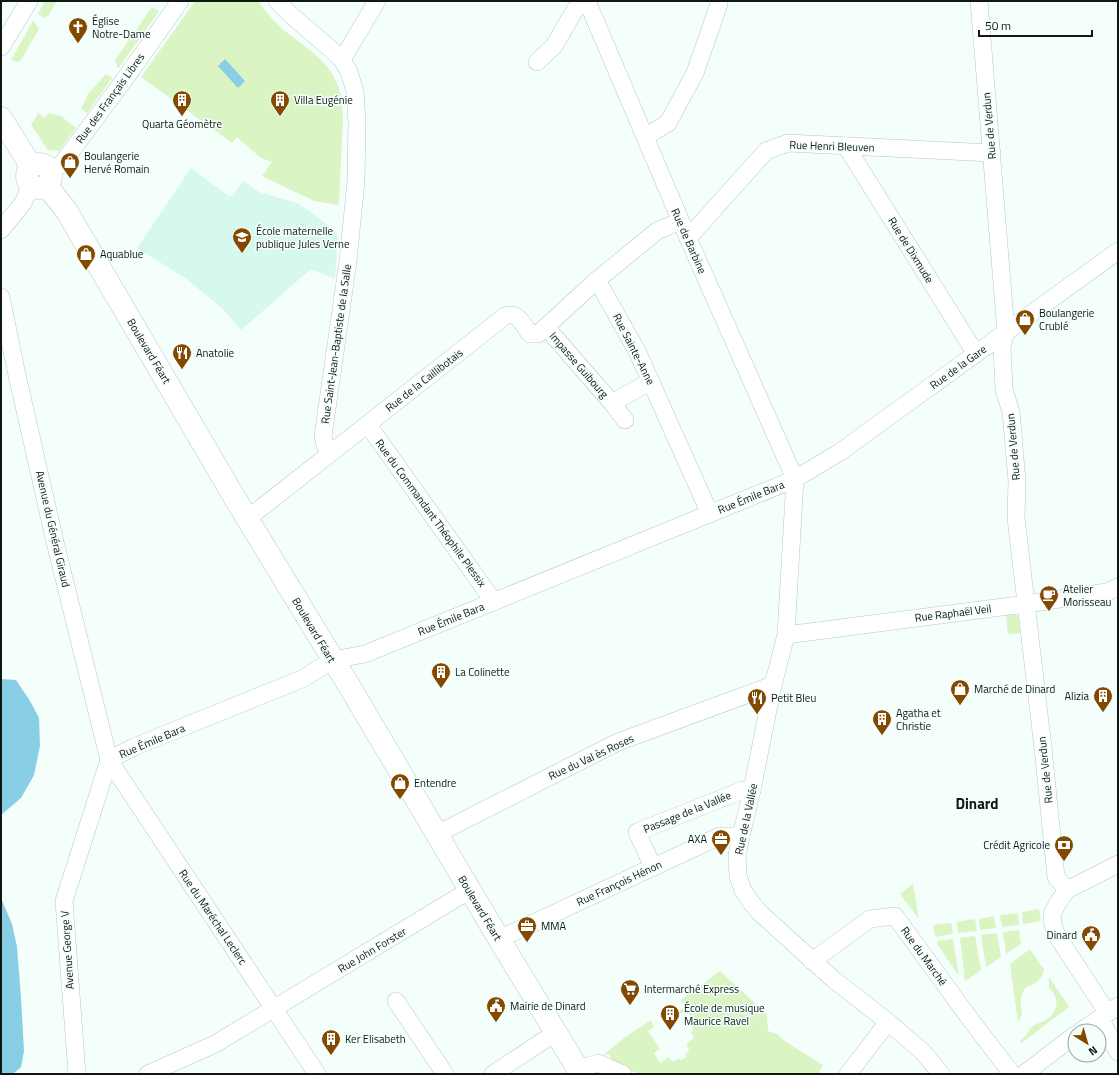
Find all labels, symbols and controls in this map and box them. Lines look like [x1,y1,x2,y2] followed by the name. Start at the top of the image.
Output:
[979,12,1092,38] scale bar
[92,13,151,42] place label: Église Notre-Dame
[67,16,89,44] church icon: Église Notre-Dame
[985,16,1011,35] text: 50 m
[72,49,148,147] street label: Rue des Français Libres
[171,89,193,117] building icon: Quarta Géomètre
[269,89,291,117] building icon: Villa Eugénie
[294,92,353,108] place label: Villa Eugénie
[978,92,1000,160] street label: Rue de Verdun
[142,116,223,132] place label: Quarta Géomètre
[789,137,875,155] street label: Rue Henri Bleuven
[84,148,149,177] place label: Boulangerie Hervé Romain
[59,151,81,179] shop icon: Boulangerie Hervé Romain
[667,206,711,277] street label: Rue de Barbine
[884,214,938,287] street label: Rue de Dixmude
[256,223,350,252] place label: École maternelle publique Jules Verne
[231,226,253,254] school or university icon: École maternelle publique Jules Verne
[75,243,97,271] shop icon: Aquablue
[100,246,144,262] place label: Aquablue
[317,263,355,425] street label: Rue Saint-Jean-Baptiste de la Salle
[1039,305,1095,334] place label: Boulangerie Crublé
[1014,308,1036,336] shop icon: Boulangerie Crublé
[609,310,659,388] street label: Rue Sainte-Anne
[123,315,175,387] street label: Boulevard Féart
[546,328,613,402] street label: Impasse Guibourg
[926,341,990,393] street label: Rue de la Gare
[171,342,193,370] restaurant icon: Anatolie
[196,345,235,361] place label: Anatolie
[382,345,466,415] street label: Rue de la Caillibotais
[1002,413,1024,481] street label: Rue de Verdun
[372,436,490,590] street label: Rue du Commandant Théophile Plessix
[32,469,74,589] street label: Avenue du Général Giraud
[715,476,787,518] street label: Rue Émile Bara
[1063,581,1112,610] place label: Atelier Morisseau
[1038,584,1060,612] cafe icon: Atelier Morisseau
[288,594,340,666] street label: Boulevard Féart
[415,598,487,640] street label: Rue Émile Bara
[914,600,992,626] street label: Rue Raphaël Veil
[430,661,452,689] building icon: La Colinette
[455,664,510,680] place label: La Colinette
[949,678,971,706] shop icon: Marché de Dinard
[974,681,1056,697] place label: Marché de Dinard
[1092,685,1114,713] building icon: Alizia
[746,687,768,715] restaurant icon: Petit Bleu
[1065,688,1089,704] place label: Alizia
[771,690,816,706] place label: Petit Bleu
[896,705,941,734] place label: Agatha et Christie
[871,708,893,736] building icon: Agatha et Christie
[116,720,188,762] street label: Rue Émile Bara
[546,730,636,784] street label: Rue du Val ès Roses
[1034,736,1056,804] street label: Rue de Verdun
[389,772,411,800] shop icon: Entendre
[414,775,457,791] place label: Entendre
[731,781,761,856] street label: Rue de la Vallée
[641,787,734,837] street label: Passage de la Vallée
[955,792,999,815] district label: Dinard
[710,828,732,856] office icon: AXA
[688,831,707,847] place label: AXA
[1053,834,1075,862] bank icon: Crédit Agricole
[983,837,1050,853] place label: Crédit Agricole
[574,856,664,910] street label: Rue François Hénon
[175,866,251,968] street label: Rue du Maréchal Leclerc
[454,872,506,944] street label: Boulevard Féart
[56,910,78,990] street label: Avenue George V
[516,915,538,943] office icon: MMA
[541,918,566,934] place label: MMA
[335,923,409,977] street label: Rue John Forster
[897,923,951,989] street label: Rue du Marché
[1080,924,1102,952] public building icon: Dinard
[1047,927,1077,943] place label: Dinard
[619,978,641,1006] supermarket icon: Intermarché Express
[644,981,739,997] place label: Intermarché Express
[485,995,507,1023] public building icon: Mairie de Dinard
[510,998,586,1014] place label: Mairie de Dinard
[684,1000,765,1029] place label: École de musique Maurice Ravel
[659,1003,681,1031] building icon: École de musique Maurice Ravel
[1067,1023,1107,1063] north arrow
[320,1028,342,1056] building icon: Ker Elisabeth
[345,1031,406,1047] place label: Ker Elisabeth
[1085,1042,1101,1060] text: N

